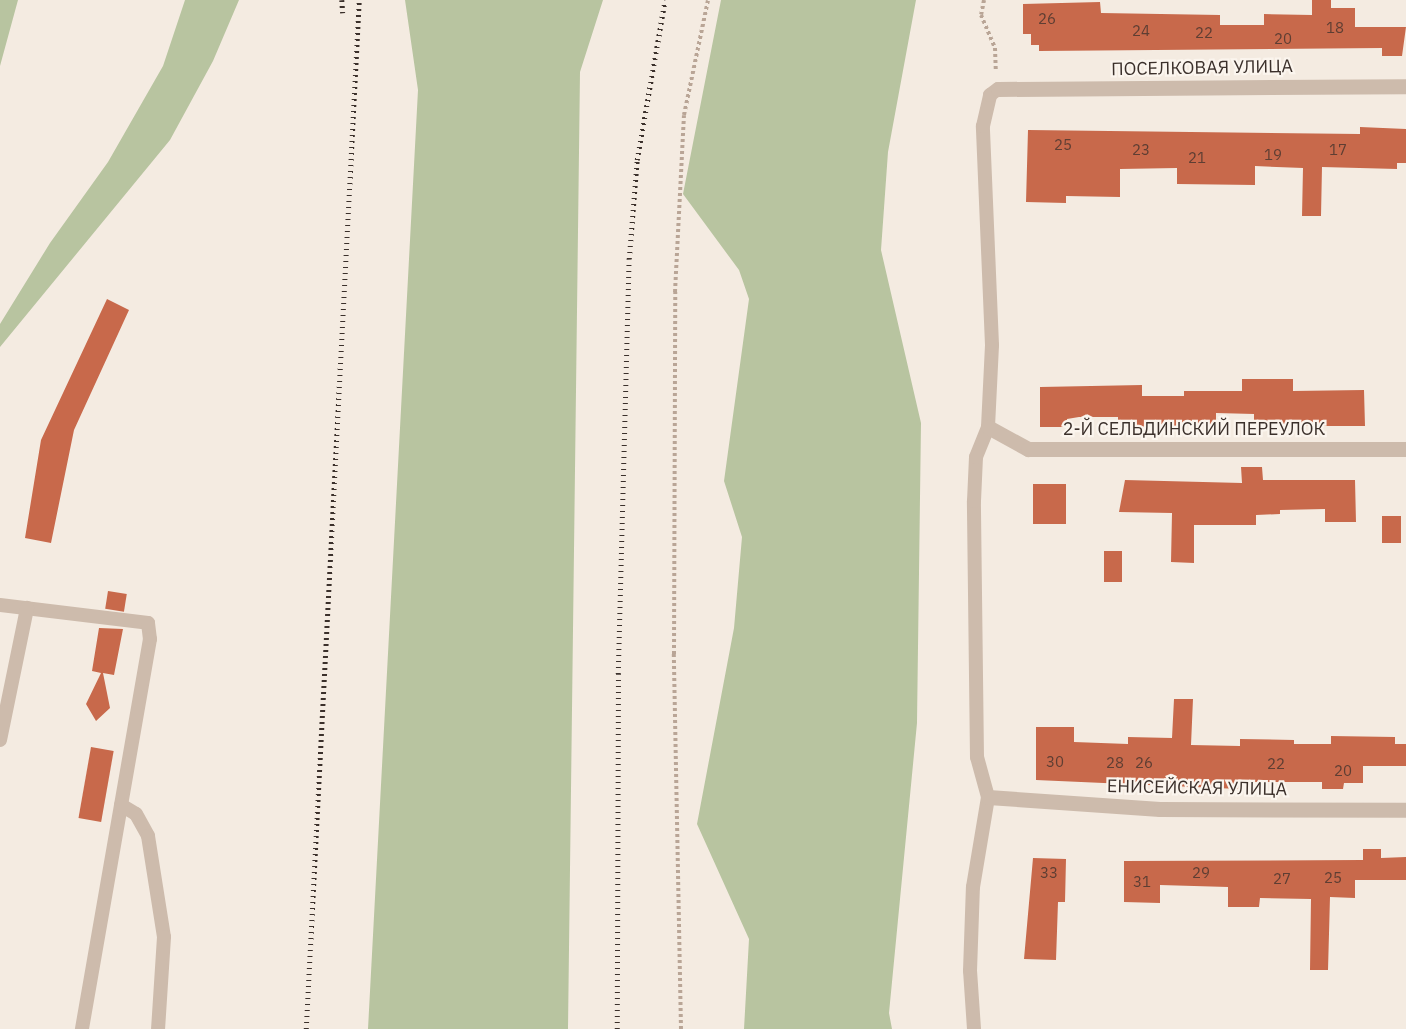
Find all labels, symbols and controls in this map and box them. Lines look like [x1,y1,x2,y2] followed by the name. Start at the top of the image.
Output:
[1038,10,1056,28] house number: 26
[1326,19,1344,37] house number: 18
[1132,22,1150,40] house number: 24
[1195,24,1213,42] house number: 22
[1274,30,1292,48] house number: 20
[1111,56,1293,80] street label: ПОСЕЛКОВАЯ УЛИЦА
[1054,136,1072,154] house number: 25
[1132,141,1150,159] house number: 23
[1329,141,1347,159] house number: 17
[1264,146,1282,164] house number: 19
[1188,149,1206,167] house number: 21
[1063,418,1325,440] street label: 2-Й СЕЛЬДИНСКИЙ ПЕРЕУЛОК
[1046,753,1064,771] house number: 30
[1106,754,1124,772] house number: 28
[1135,754,1153,772] house number: 26
[1267,755,1285,773] house number: 22
[1334,762,1352,780] house number: 20
[1107,776,1287,800] street label: ЕНИСЕЙСКАЯ УЛИЦА
[1040,864,1058,882] house number: 33
[1192,864,1210,882] house number: 29
[1324,869,1342,887] house number: 25
[1273,870,1291,888] house number: 27
[1133,873,1151,891] house number: 31

